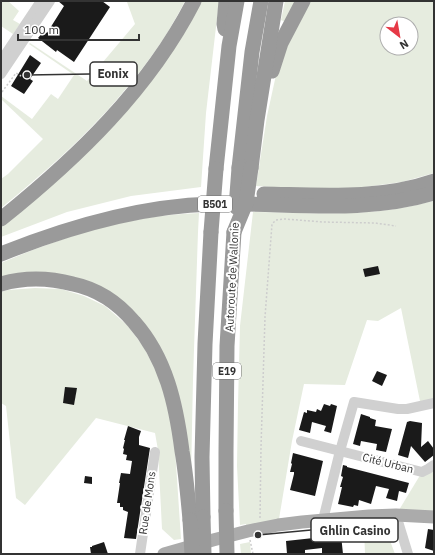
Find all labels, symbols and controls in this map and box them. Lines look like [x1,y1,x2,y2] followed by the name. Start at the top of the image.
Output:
[18,16,139,42] scale bar
[379,16,419,56] north arrow
[24,22,59,37] text: 100 m
[397,37,411,53] text: N
[90,62,137,86] callout: Eonix
[97,66,129,81] text: Eonix
[198,196,232,212] road number: B501
[222,222,242,332] street label: Autoroute de Wallonie
[213,363,241,379] road number: E19
[361,450,415,476] street label: Cité Urban
[136,471,158,535] street label: Rue de Mons
[311,518,398,542] callout: Ghlin Casino
[320,523,391,538] text: Ghlin Casino

